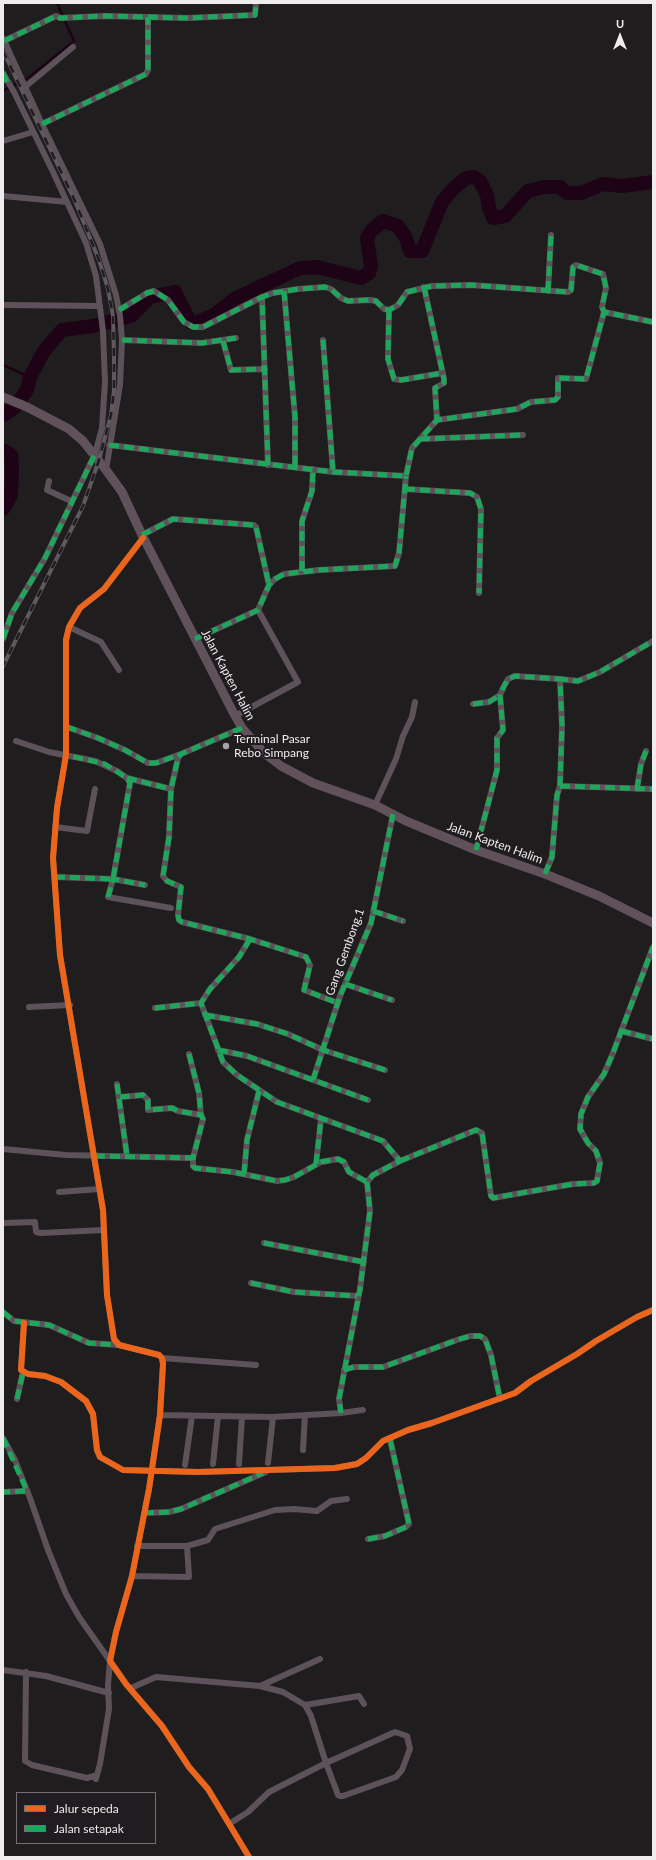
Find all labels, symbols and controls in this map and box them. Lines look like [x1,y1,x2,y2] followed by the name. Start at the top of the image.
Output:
[600,16,640,56] north arrow
[616,17,624,30] text: U
[198,627,258,723] street label: Jalan Kapten Halim
[234,732,310,760] place label: Terminal Pasar Rebo Simpang
[221,741,231,751] marker: Terminal Pasar Rebo Simpang
[445,819,545,867] street label: Jalan Kapten Halim
[323,906,367,998] street label: Gang Gembong.1
[16,1792,156,1844] legend
[54,1801,119,1816] text: Jalur sepeda
[54,1821,124,1836] text: Jalan setapak

